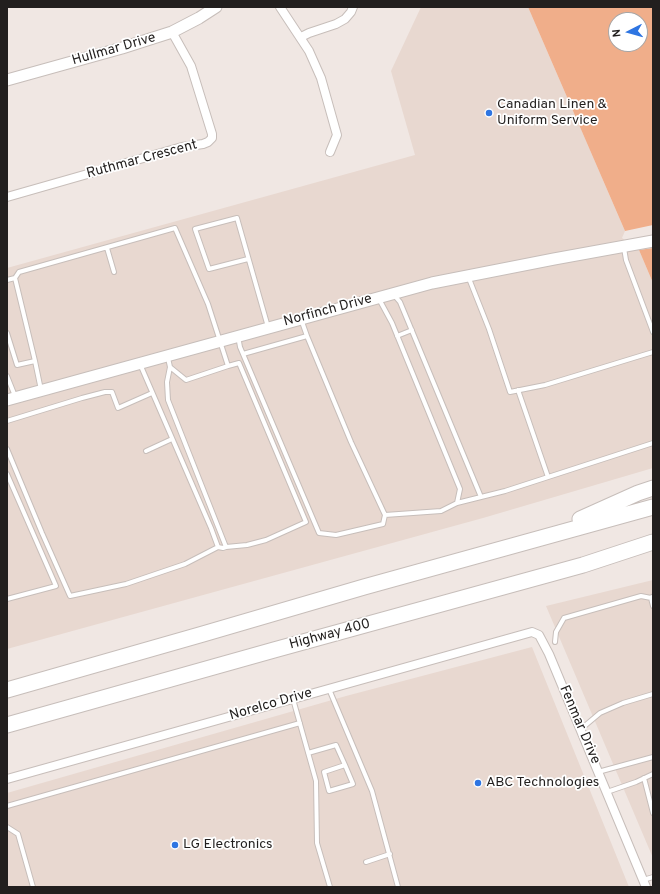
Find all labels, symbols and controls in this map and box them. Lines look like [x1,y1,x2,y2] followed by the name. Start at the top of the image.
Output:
[608,12,648,52] north arrow
[610,28,624,38] text: N
[70,30,158,70] street label: Hullmar Drive
[497,97,607,130] place label: Canadian Linen & Uniform Service
[484,108,494,118] marker: Canadian Linen & Uniform Service
[85,137,199,183] street label: Ruthmar Crescent
[282,291,374,331] street label: Norfinch Drive
[288,616,372,654] street label: Highway 400
[555,683,603,767] street label: Fenmar Drive
[228,685,314,725] street label: Norelco Drive
[486,775,599,791] place label: ABC Technologies
[473,778,483,788] marker: ABC Technologies
[183,837,273,853] place label: LG Electronics
[170,840,180,850] marker: LG Electronics

